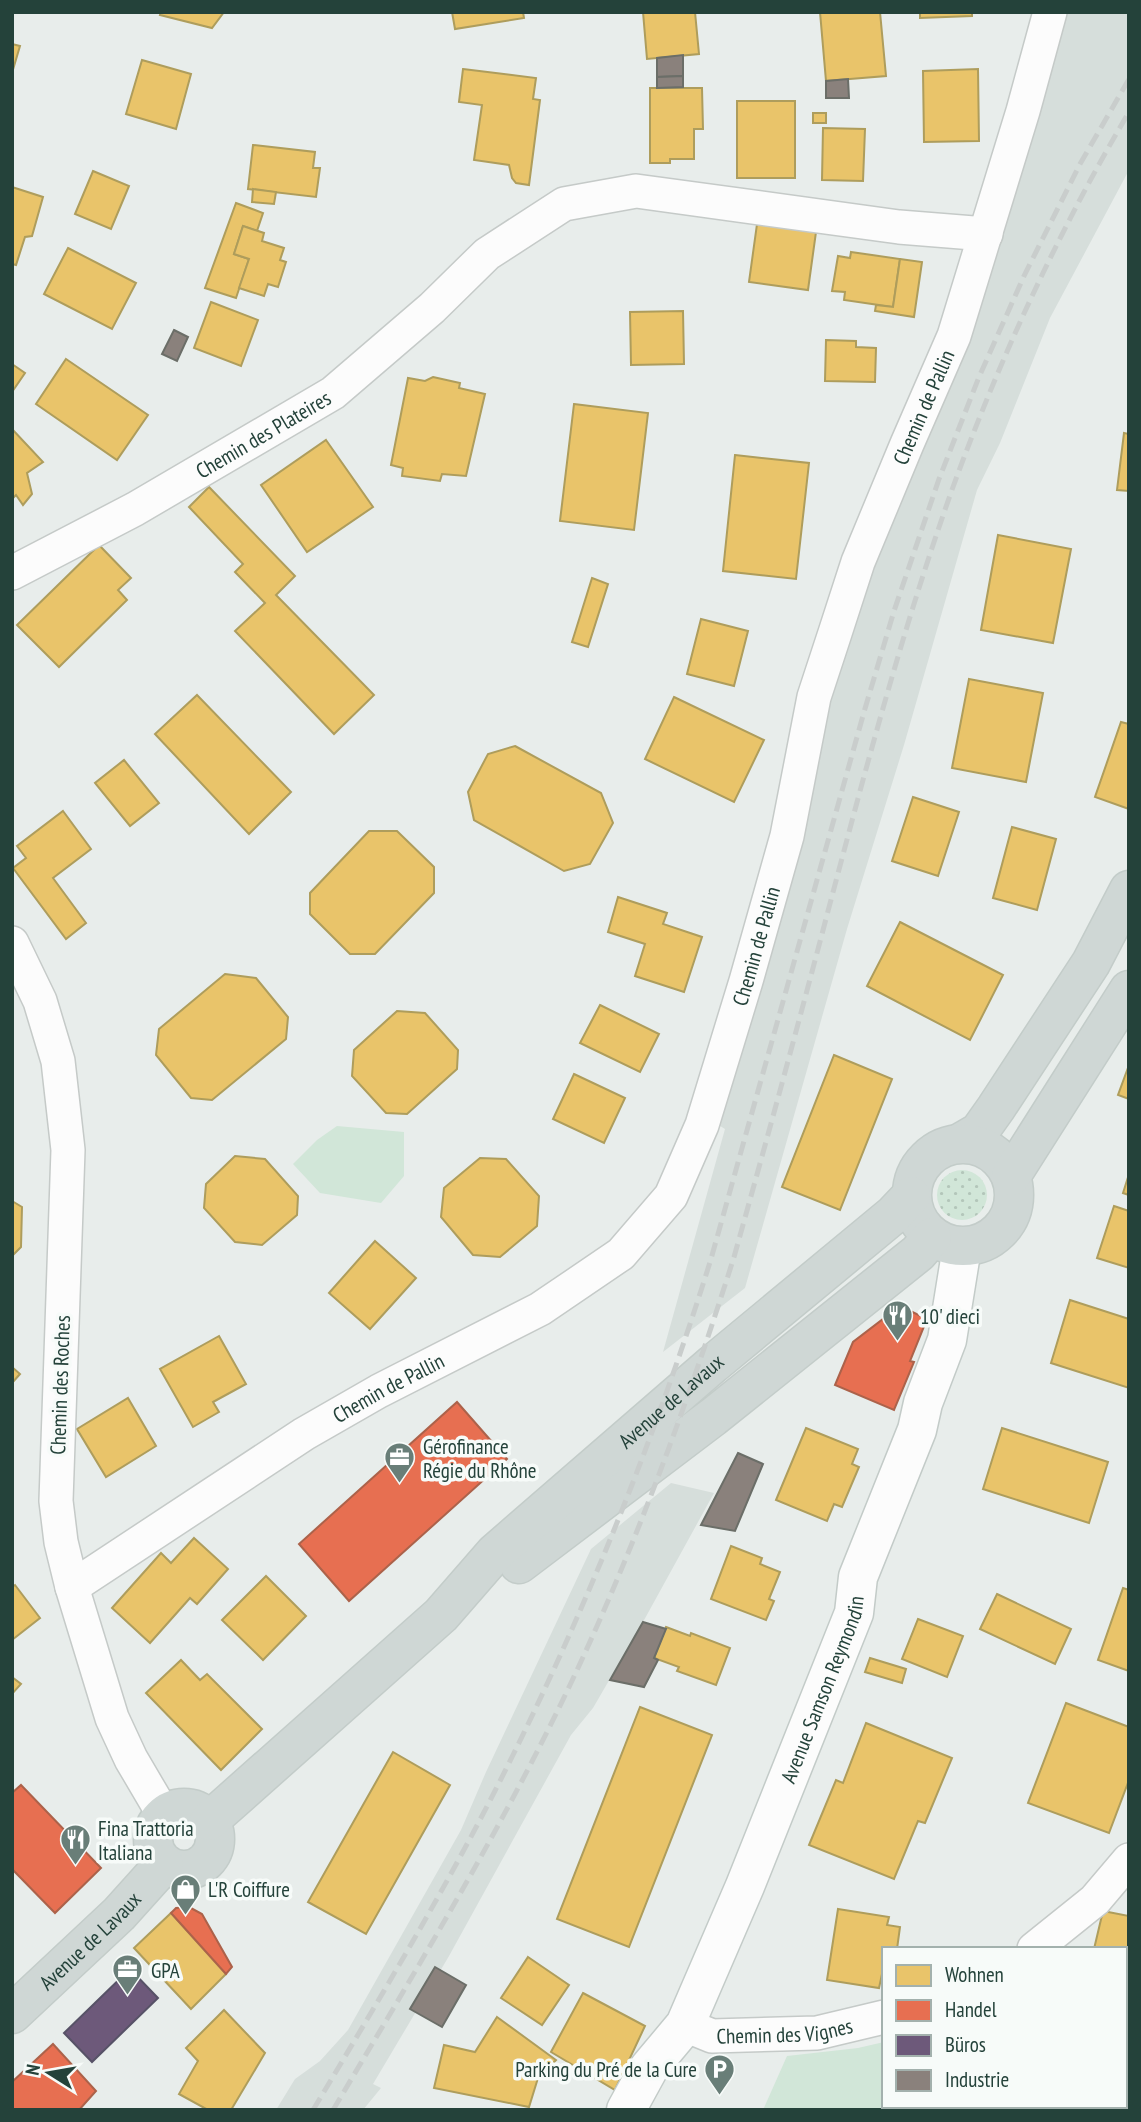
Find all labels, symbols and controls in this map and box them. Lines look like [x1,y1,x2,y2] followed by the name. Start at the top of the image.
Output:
[887,345,960,469] street label: Chemin de Pallin
[191,384,335,484] street label: Chemin des Plateires
[726,883,786,1009] street label: Chemin de Pallin
[880,1299,914,1343] restaurant icon: 10' dieci
[920,1303,980,1330] place label: 10' dieci
[44,1315,76,1455] street label: Chemin des Roches
[327,1347,448,1428] street label: Chemin de Pallin
[612,1347,729,1454] street label: Avenue de Lavaux
[423,1433,536,1484] place label: Gérofinance Régie du Rhône
[383,1441,417,1485] office icon: Gérofinance Régie du Rhône
[774,1594,869,1787] street label: Avenue Samson Reymondin
[98,1815,194,1866] place label: Fina Trattoria Italiana
[58,1823,92,1867] restaurant icon: Fina Trattoria Italiana
[168,1872,202,1916] shop icon: L'R Coiffure
[208,1876,290,1903] place label: L'R Coiffure
[33,1885,147,1996] street label: Avenue de Lavaux
[882,1947,1127,2108] legend
[111,1953,145,1997] office icon: GPA
[151,1957,180,1984] place label: GPA
[945,1961,1004,1988] text: Wohnen
[945,1996,997,2023] text: Handel
[716,2011,855,2049] street label: Chemin des Vignes
[945,2031,986,2058] text: Büros
[14,2038,84,2108] north arrow
[703,2052,737,2096] parking icon: Parking du Pré de la Cure
[515,2056,697,2083] place label: Parking du Pré de la Cure
[20,2062,45,2077] text: N
[945,2066,1009,2093] text: Industrie

